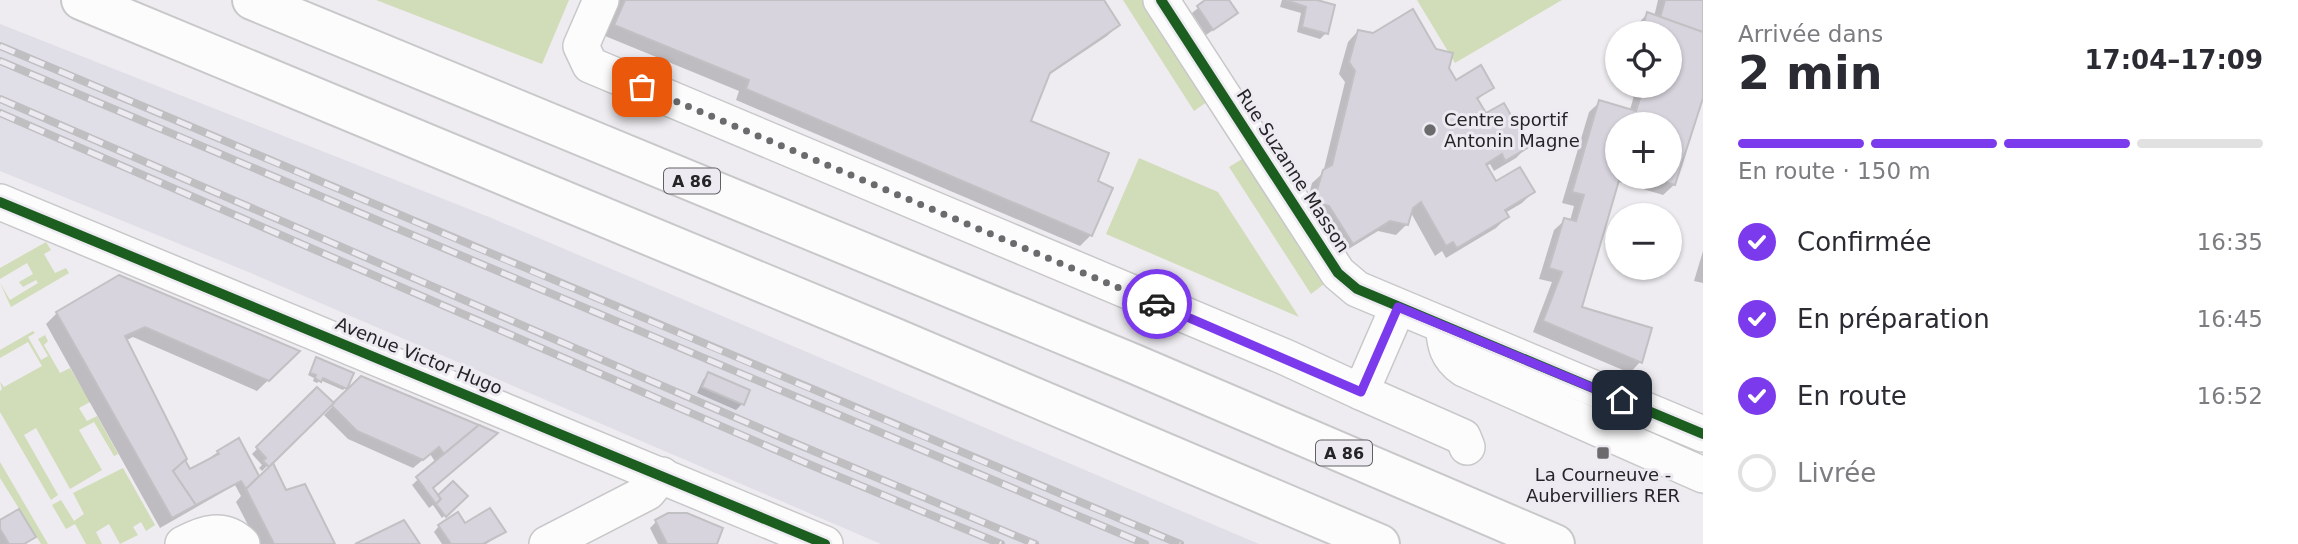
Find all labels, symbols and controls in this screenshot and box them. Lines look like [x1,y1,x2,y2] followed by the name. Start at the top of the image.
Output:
[1605,21,1682,280] map controls
[1605,21,1682,98] button: locate
[1738,21,1883,47] text: Arrivée dans
[2084,45,2263,75] text: 17:04–17:09
[1738,46,1882,100] text: 2 min
[612,57,672,117] pin
[623,68,661,106] icon: bag
[1233,85,1354,256] street label: Rue Suzanne Masson
[1444,109,1580,151] place label: Centre sportif Antonin Magne
[1605,112,1682,189] button: +
[1422,122,1438,138] marker: Centre sportif Antonin Magne
[1738,158,1931,184] text: En route · 150 m
[664,168,720,194] road number: A 86
[1605,203,1682,280] button: −
[1738,223,1776,261] icon: check
[1797,227,1931,257] text: Confirmée
[2197,229,2263,255] text: 16:35
[1122,269,1192,339] courier
[1138,285,1176,323] icon: car
[1738,300,1776,338] icon: check
[1797,304,1990,334] text: En préparation
[2197,306,2263,332] text: 16:45
[333,312,506,399] street label: Avenue Victor Hugo
[1592,370,1652,430] pin
[1738,377,1776,415] icon: check
[1603,381,1641,419] icon: home
[1797,381,1907,411] text: En route
[2197,383,2263,409] text: 16:52
[1316,440,1372,466] road number: A 86
[1595,445,1611,461] marker: La Courneuve - Aubervilliers RER
[1797,458,1876,488] text: Livrée
[1526,464,1680,506] place label: La Courneuve - Aubervilliers RER

